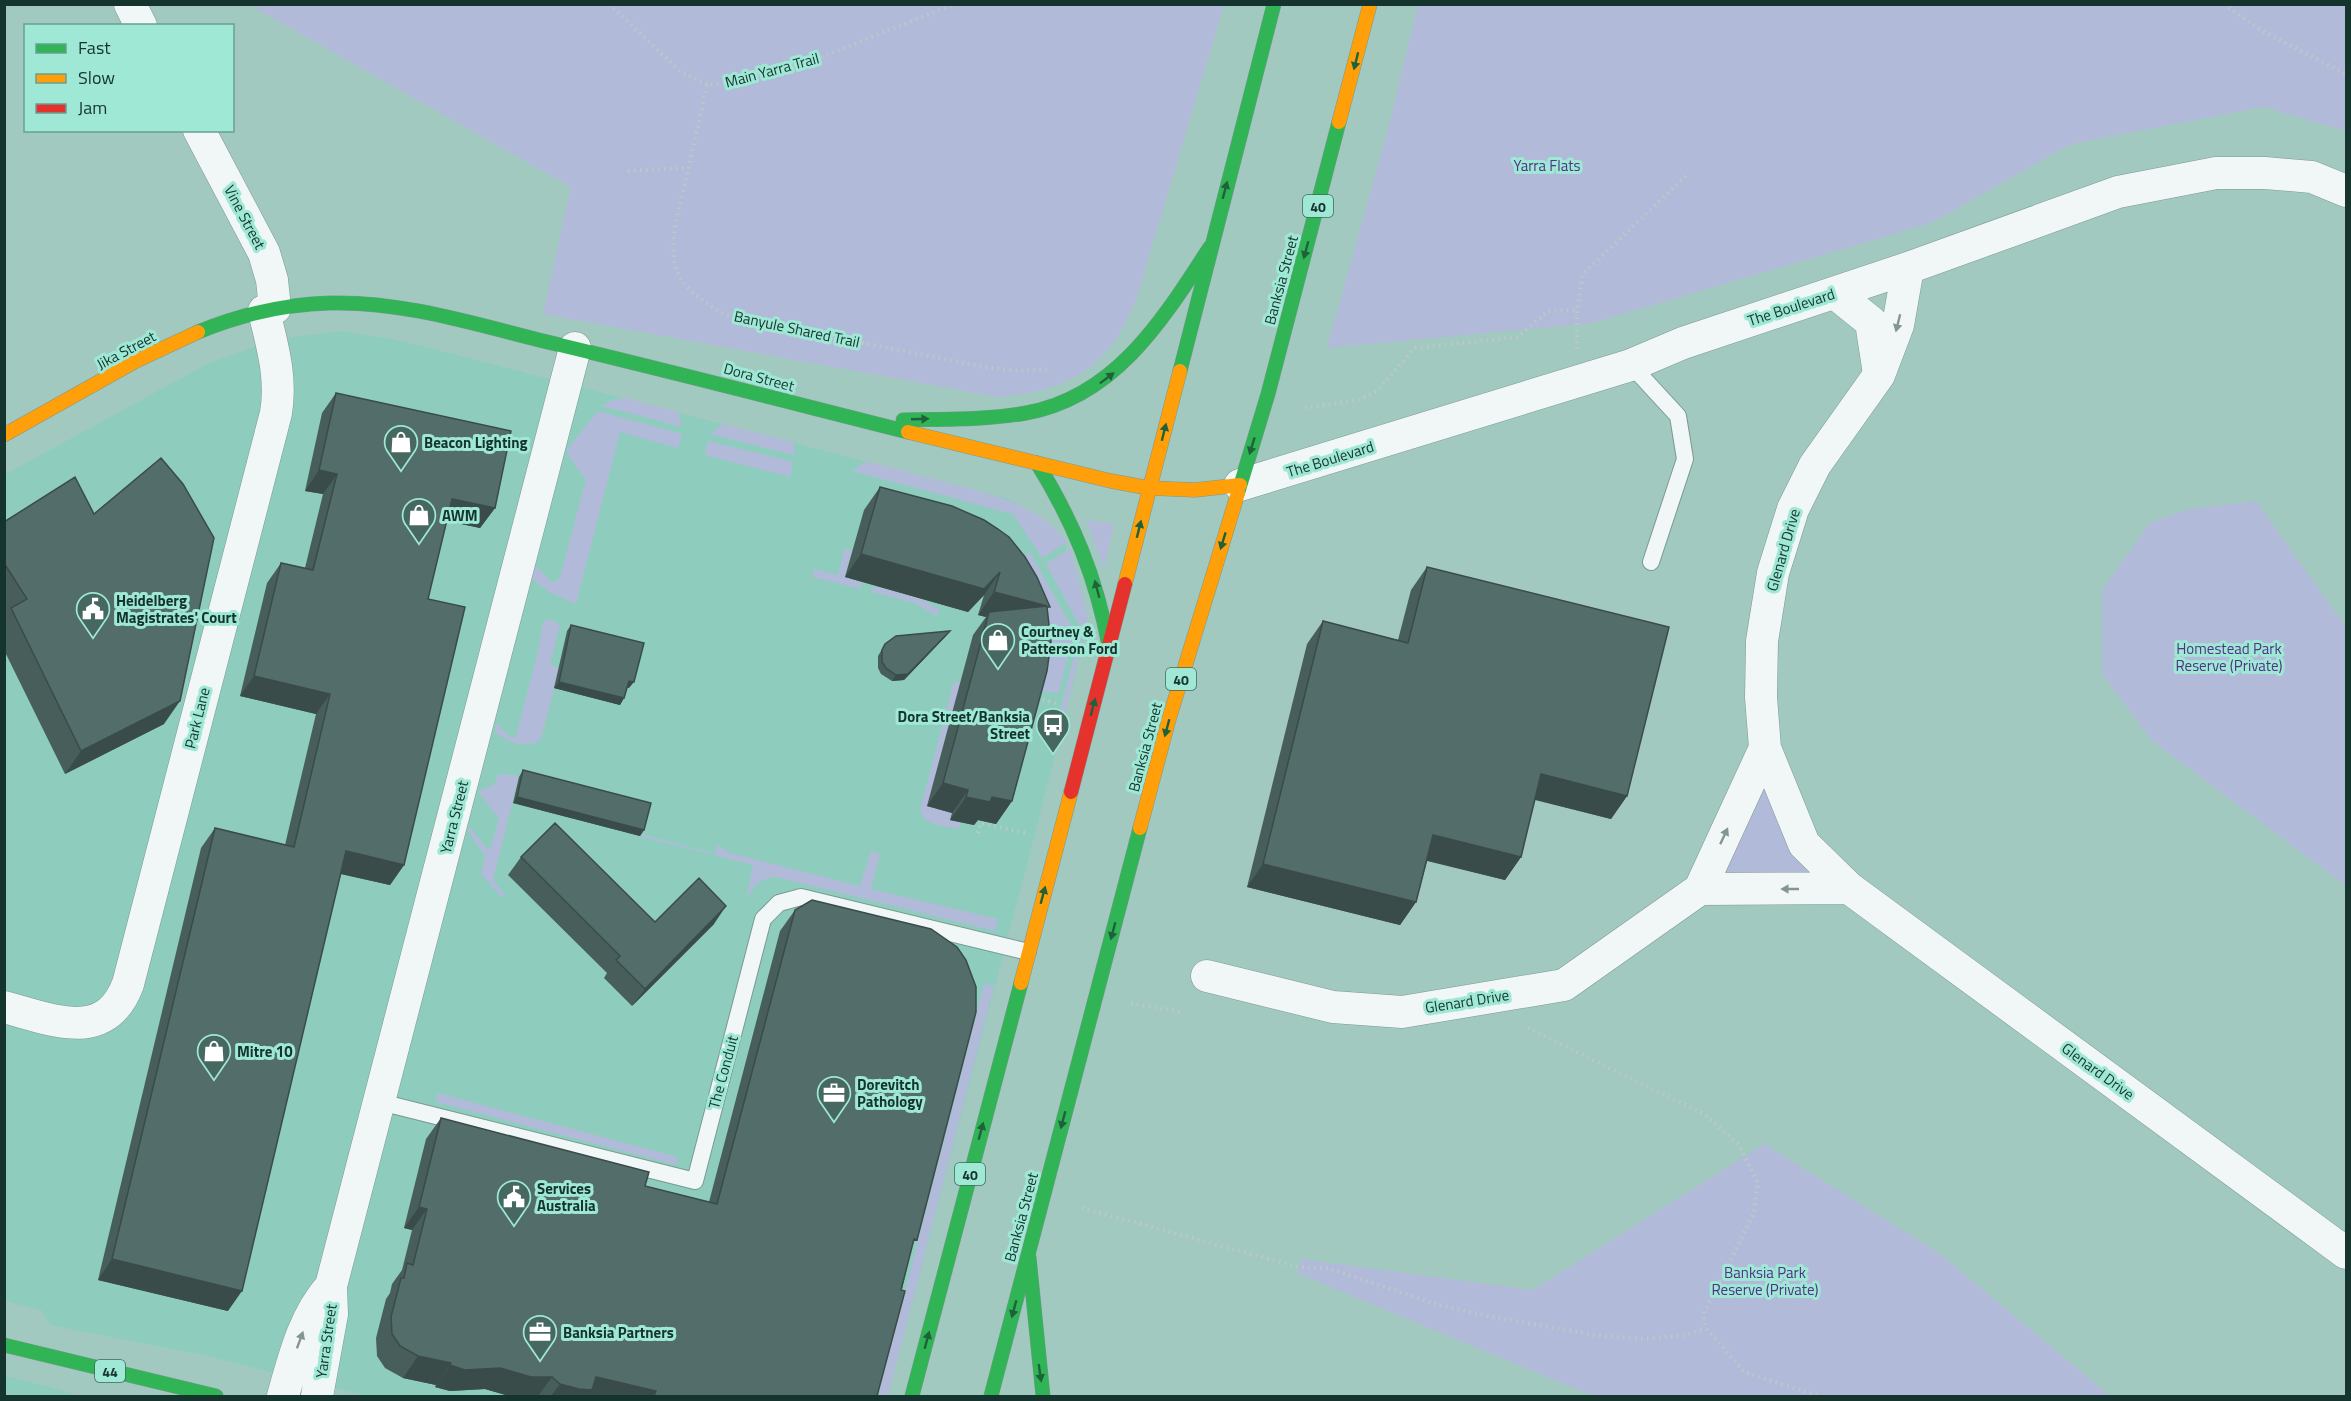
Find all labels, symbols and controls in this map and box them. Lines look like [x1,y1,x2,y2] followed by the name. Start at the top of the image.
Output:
[24,24,234,132] legend
[78,34,111,61] text: Fast
[722,46,822,94] street label: Main Yarra Trail
[1350,52,1360,70] one-way arrow
[78,64,115,91] text: Slow
[78,94,107,121] text: Jam
[1514,154,1580,177] park label: Yarra Flats
[219,181,272,254] street label: Vine Street
[1221,181,1231,199] one-way arrow
[1303,195,1333,217] road number: 40
[1258,232,1304,327] street label: Banksia Street
[1301,241,1310,259] one-way arrow
[1744,282,1838,332] street label: The Boulevard
[732,304,862,354] street label: Banyule Shared Trail
[1892,314,1902,332] one-way arrow
[92,324,160,375] street label: Jika Street
[721,357,798,398] street label: Dora Street
[1100,373,1115,385] one-way arrow
[911,414,930,423] one-way arrow
[1159,422,1169,441] one-way arrow
[383,424,419,471] shop icon: Beacon Lighting
[424,431,528,454] place label: Beacon Lighting
[1283,435,1377,483] street label: The Boulevard
[1246,437,1256,455] one-way arrow
[401,497,437,544] shop icon: AWM
[442,504,478,527] place label: AWM
[1760,506,1806,594] street label: Glenard Drive
[1135,519,1144,537] one-way arrow
[1218,532,1227,550] one-way arrow
[1092,580,1101,598] one-way arrow
[116,589,237,629] place label: Heidelberg Magistrates' Court
[75,591,111,638] public building icon: Heidelberg Magistrates' Court
[1021,620,1118,660] place label: Courtney & Patterson Ford
[980,622,1016,669] shop icon: Courtney & Patterson Ford
[2175,637,2283,677] park label: Homestead Park Reserve (Private)
[1166,668,1196,690] road number: 40
[178,685,216,751] street label: Park Lane
[1089,697,1098,715] one-way arrow
[1122,699,1168,794] street label: Banksia Street
[898,705,1031,745] place label: Dora Street/Banksia Street
[1035,707,1071,754] bus stop icon: Dora Street/Banksia Street
[1162,719,1171,737] one-way arrow
[434,777,474,856] street label: Yarra Street
[1720,828,1729,845] one-way arrow
[1781,884,1800,894] one-way arrow
[1039,886,1048,904] one-way arrow
[1108,922,1117,940] one-way arrow
[1423,983,1511,1019] street label: Glenard Drive
[702,1032,744,1111] street label: The Conduit
[196,1033,232,1080] shop icon: Mitre 10
[2057,1037,2139,1105] street label: Glenard Drive
[237,1040,293,1063] place label: Mitre 10
[857,1073,923,1113] place label: Dorevitch Pathology
[816,1075,852,1122] office icon: Dorevitch Pathology
[1058,1111,1068,1129] one-way arrow
[977,1122,987,1140] one-way arrow
[955,1163,985,1185] road number: 40
[998,1169,1044,1264] street label: Banksia Street
[537,1177,596,1217] place label: Services Australia
[496,1179,532,1226] public building icon: Services Australia
[1711,1261,1819,1301] park label: Banksia Park Reserve (Private)
[1008,1300,1018,1318] one-way arrow
[309,1302,343,1379] street label: Yarra Street
[522,1314,558,1361] office icon: Banksia Partners
[563,1321,674,1344] place label: Banksia Partners
[296,1331,306,1349] one-way arrow
[923,1331,932,1349] one-way arrow
[95,1360,125,1382] road number: 44
[1035,1364,1044,1383] one-way arrow

